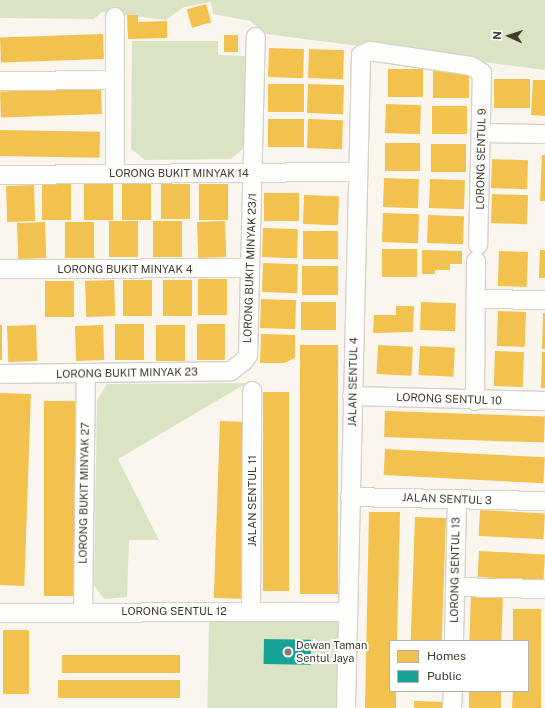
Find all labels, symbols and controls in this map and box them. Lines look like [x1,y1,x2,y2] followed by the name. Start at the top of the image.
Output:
[489,16,529,56] north arrow
[491,31,503,40] text: N
[474,108,488,210] street label: LORONG SENTUL 9
[109,166,249,180] street label: LORONG BUKIT MINYAK 14
[241,193,259,343] street label: LORONG BUKIT MINYAK 23/1
[57,262,193,276] street label: LORONG BUKIT MINYAK 4
[346,337,360,427] street label: JALAN SENTUL 4
[56,365,198,381] street label: LORONG BUKIT MINYAK 23
[396,391,502,407] street label: LORONG SENTUL 10
[76,422,92,564] street label: LORONG BUKIT MINYAK 27
[245,455,259,547] street label: JALAN SENTUL 11
[402,491,492,507] street label: JALAN SENTUL 3
[447,517,463,623] street label: LORONG SENTUL 13
[121,604,227,618] street label: LORONG SENTUL 12
[296,639,367,665] place label: Dewan Taman Sentul Jaya
[389,640,529,692] legend
[283,647,293,657] marker: Dewan Taman Sentul Jaya
[427,649,466,663] text: Homes
[427,669,462,683] text: Public

